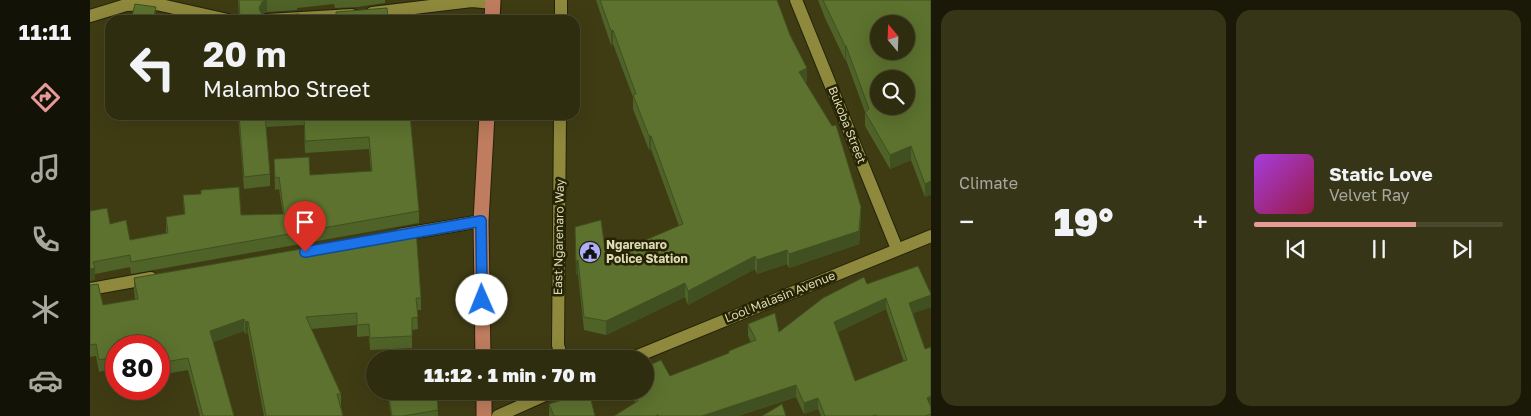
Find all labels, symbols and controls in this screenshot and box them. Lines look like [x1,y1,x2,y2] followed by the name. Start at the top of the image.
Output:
[870,15,915,60] north arrow
[870,15,915,115] map controls
[19,18,71,45] text: 11:11
[203,33,286,75] text: 20 m
[120,35,185,100] icon: left
[870,70,915,115] button: search
[203,75,371,102] text: Malambo Street
[28,80,63,115] icon: directions
[825,84,870,166] street label: Bukoba Street
[28,151,63,186] icon: music
[1329,162,1433,185] text: Static Love
[959,173,1018,193] text: Climate
[550,179,567,295] street label: East Ngarenaro Way
[1329,185,1410,205] text: Velvet Ray
[1054,199,1113,244] text: 19°
[284,201,326,252] pin
[959,205,974,238] text: −
[1193,205,1208,238] text: +
[291,208,319,236] icon: arrive
[28,222,63,257] icon: phone
[1282,235,1310,263] icon: previous
[1365,235,1393,263] icon: pause
[1448,235,1476,263] icon: next
[606,237,688,266] place label: Ngarenaro Police Station
[578,240,602,264] public building icon: Ngarenaro Police Station
[722,267,837,326] street label: Lool Malasin Avenue
[455,273,507,325] position arrow
[28,292,63,327] icon: climate
[105,335,170,400] speed limit sign: 80
[28,363,63,398] icon: car
[424,363,596,386] text: 11:12 · 1 min · 70 m

